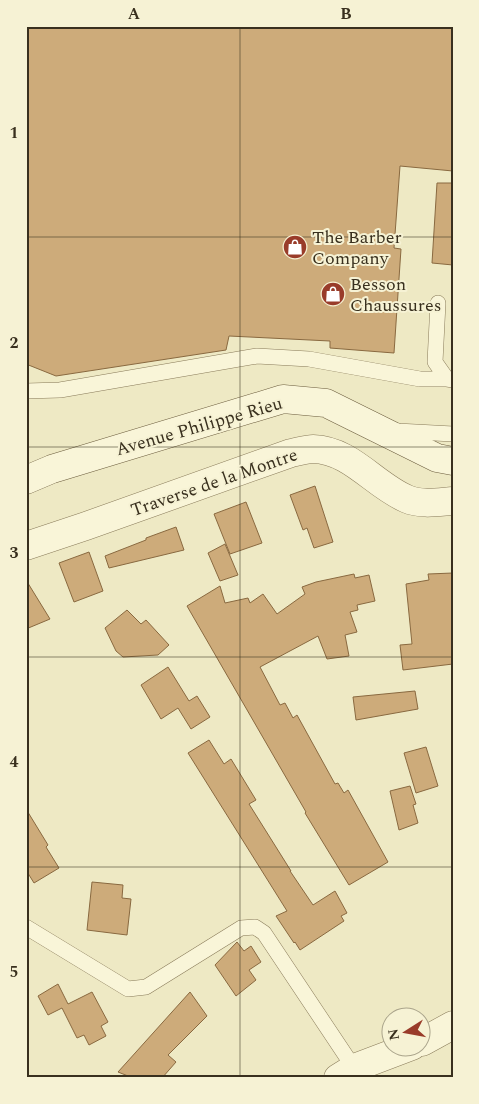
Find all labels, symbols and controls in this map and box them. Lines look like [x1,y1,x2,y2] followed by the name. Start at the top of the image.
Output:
[128,2,141,26] text: A
[340,2,352,26] text: B
[10,121,18,145] text: 1
[312,224,402,272] place label: The Barber Company
[282,234,308,260] shop icon: The Barber Company
[350,271,441,319] place label: Besson Chaussures
[320,281,346,307] shop icon: Besson Chaussures
[10,331,19,355] text: 2
[113,390,286,463] street label: Avenue Philippe Rieu
[127,441,301,524] street label: Traverse de la Montre
[10,541,19,565] text: 3
[10,750,19,774] text: 4
[10,960,18,984] text: 5
[382,1006,432,1056] north arrow
[382,1027,405,1042] text: N

